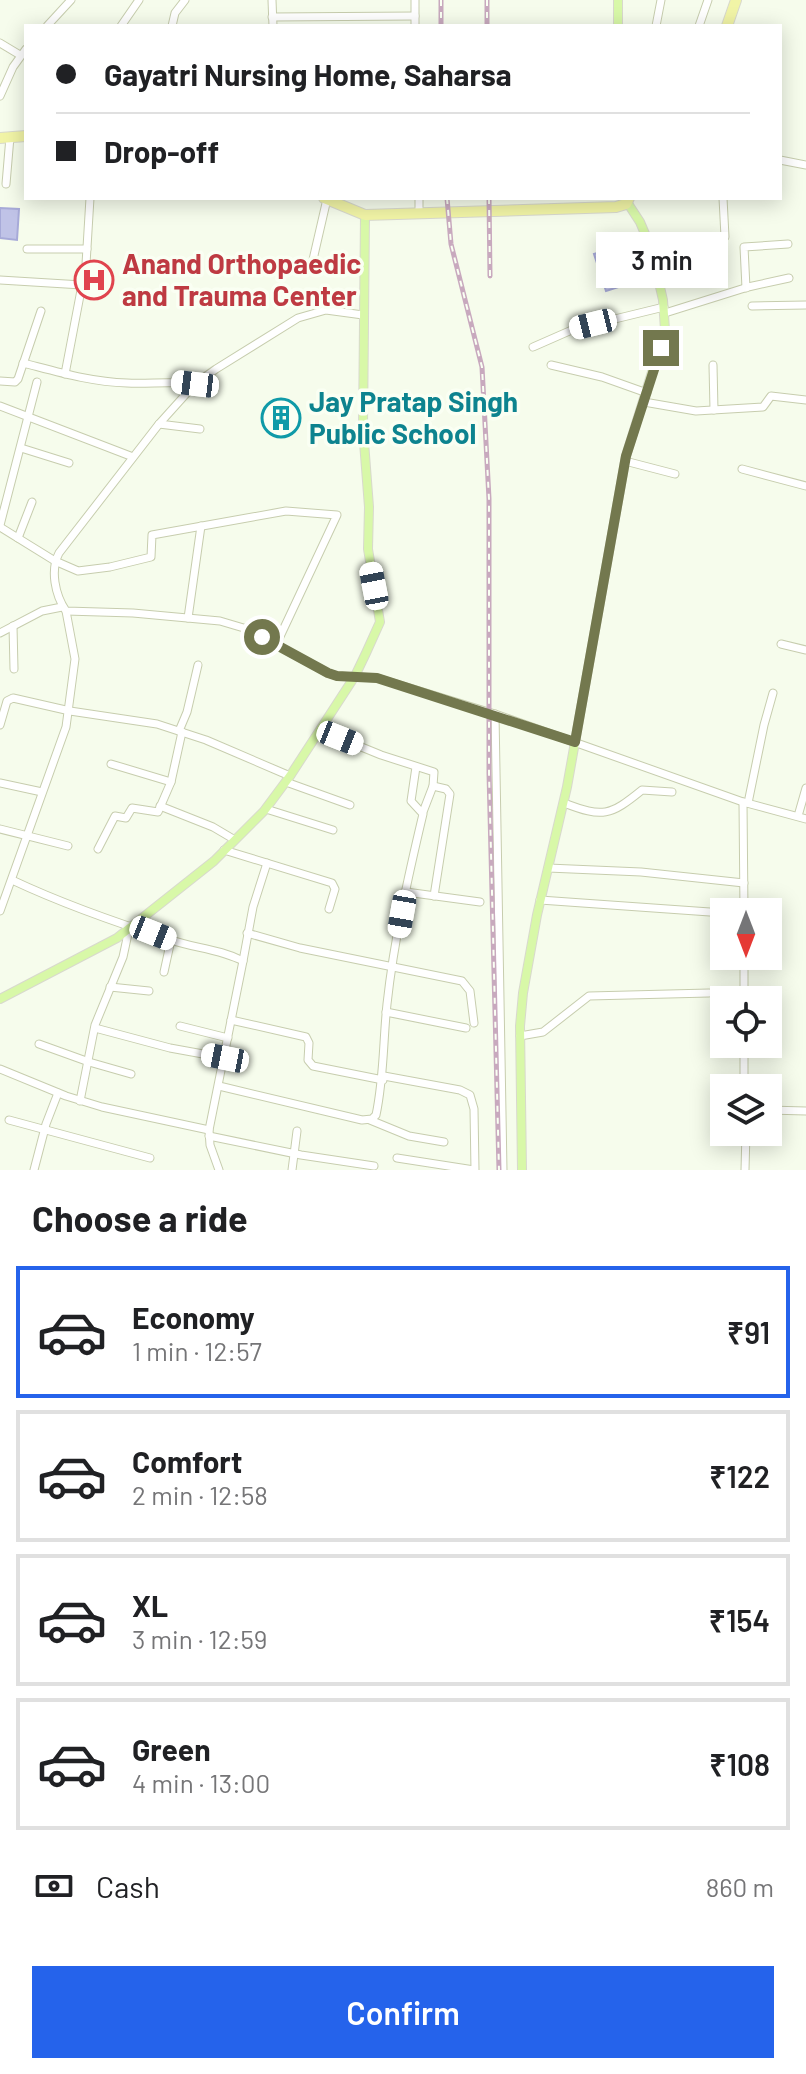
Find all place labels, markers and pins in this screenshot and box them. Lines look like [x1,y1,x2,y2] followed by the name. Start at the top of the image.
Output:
[122,246,361,312] place label: Anand Orthopaedic and Trauma Center
[73,259,115,301] hospital icon: Anand Orthopaedic and Trauma Center
[309,384,518,450] place label: Jay Pratap Singh Public School
[260,397,302,439] building icon: Jay Pratap Singh Public School

